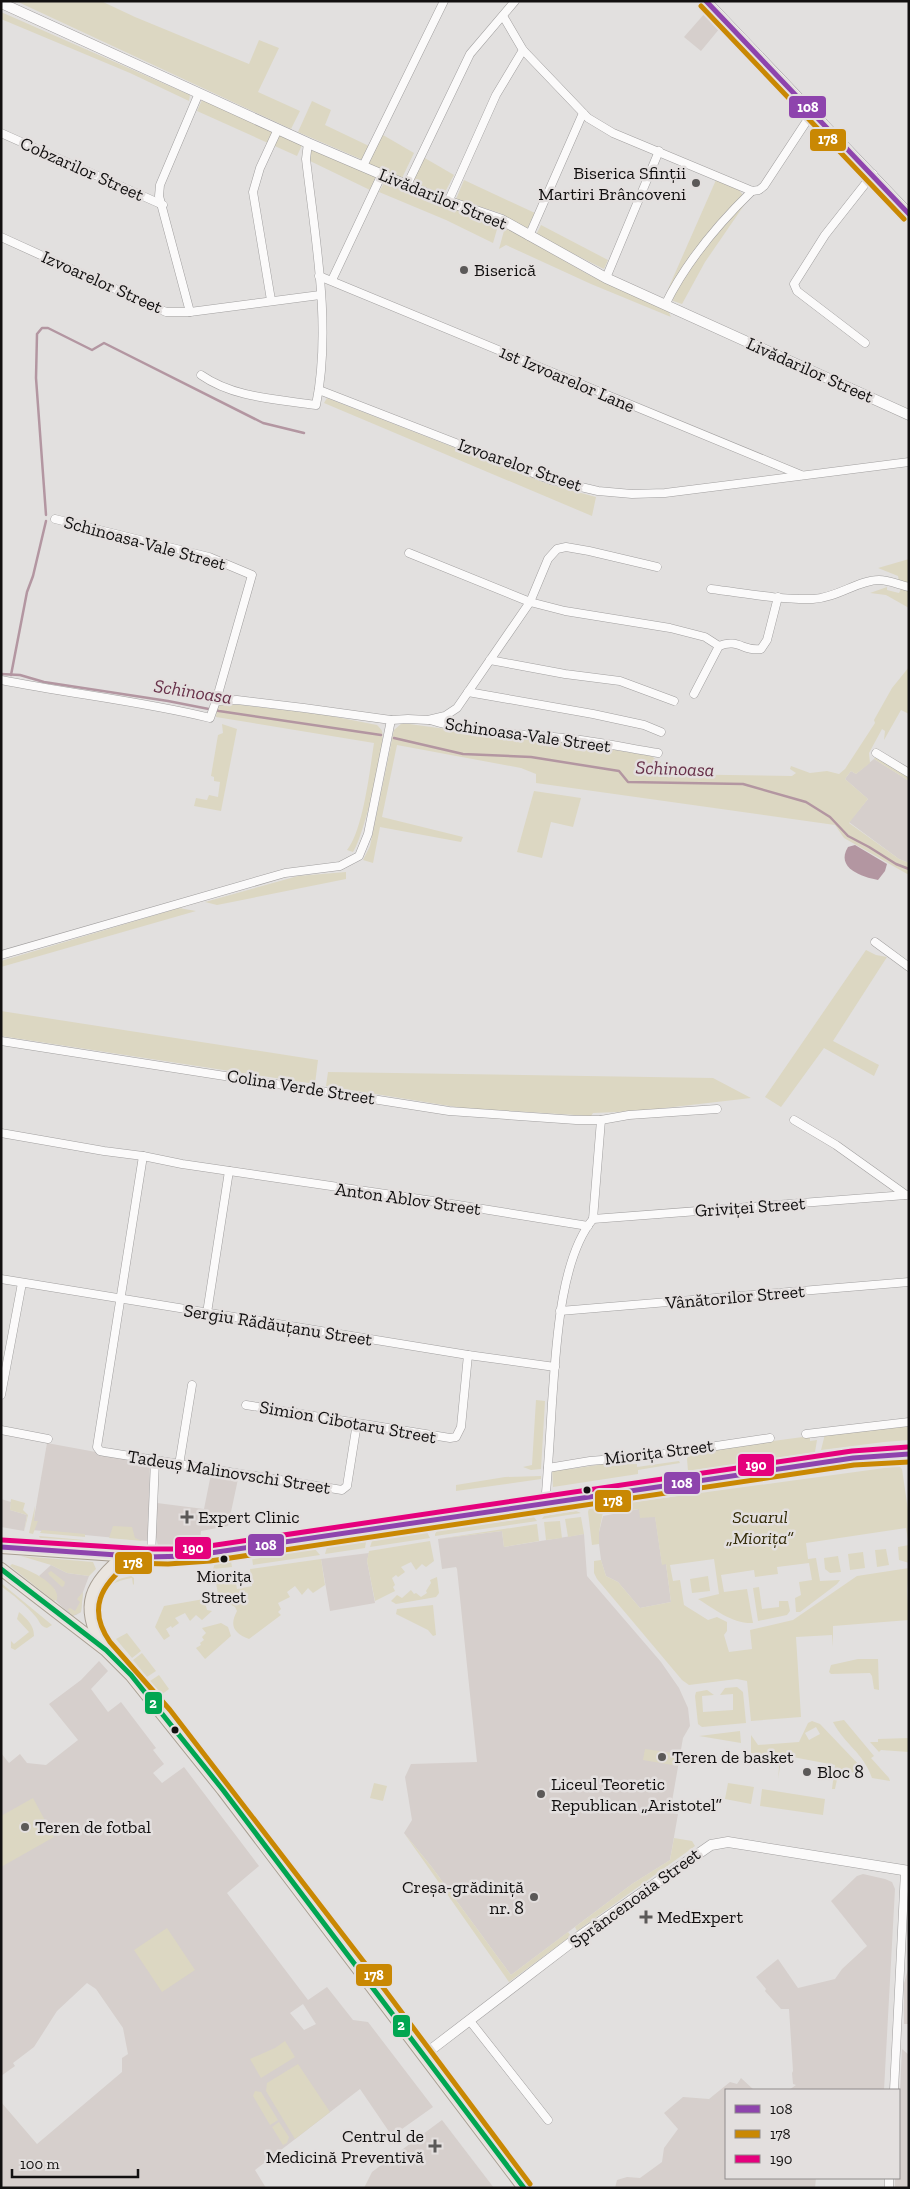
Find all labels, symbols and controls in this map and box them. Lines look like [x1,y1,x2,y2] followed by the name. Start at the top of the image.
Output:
[788,95,827,119] line badge: 108
[797,99,819,116] text: 108
[809,128,847,152] line badge: 178
[818,131,838,148] text: 178
[17,132,147,206] street label: Cobzarilor Street
[538,162,686,205] place label: Biserica Sfinții Martiri Brâncoveni
[376,163,511,235] street label: Livădarilor Street
[690,177,702,189] marker: Biserica Sfinții Martiri Brâncoveni
[38,246,166,319] street label: Izvoarelor Street
[474,259,536,281] place label: Biserică
[458,264,470,276] marker: Biserică
[743,332,877,408] street label: Livădarilor Street
[496,341,638,417] street label: 1st Izvoarelor Lane
[455,434,585,497] street label: Izvoarelor Street
[62,511,229,575] street label: Schinoasa-Vale Street
[152,674,234,709] water label: Schinoasa
[444,713,612,758] street label: Schinoasa-Vale Street
[635,756,715,781] water label: Schinoasa
[225,1064,377,1110] street label: Colina Verde Street
[334,1178,483,1220] street label: Anton Ablov Street
[694,1192,806,1222] street label: Griviței Street
[664,1280,806,1314] street label: Vânătorilor Street
[182,1299,374,1351] street label: Sergiu Rădăuțanu Street
[258,1396,438,1448] street label: Simion Cibotaru Street
[603,1434,715,1470] street label: Miorița Street
[126,1445,332,1499] street label: Tadeuș Malinovschi Street
[737,1453,775,1477] line badge: 190
[745,1457,767,1474] text: 190
[663,1471,701,1495] line badge: 108
[671,1475,693,1492] text: 108
[582,1485,592,1495] unlabelled marker
[594,1489,632,1513] line badge: 178
[603,1493,623,1510] text: 178
[198,1506,300,1528] place label: Expert Clinic
[725,1506,794,1549] park label: Scuarul „Miorița”
[180,1510,194,1524] marker: Expert Clinic
[247,1533,285,1557] line badge: 108
[174,1536,212,1560] line badge: 190
[255,1537,277,1554] text: 108
[182,1540,204,1557] text: 190
[114,1551,153,1575] line badge: 178
[219,1554,229,1564] marker: Miorița Street
[123,1555,143,1572] text: 178
[197,1566,251,1607] place label: Miorița Street
[144,1691,163,1715] line badge: 2
[149,1695,157,1712] text: 2
[170,1725,180,1735] unlabelled marker
[672,1746,794,1768] place label: Teren de basket
[656,1751,668,1763] marker: Teren de basket
[817,1761,864,1783] place label: Bloc 8
[801,1766,813,1778] marker: Bloc 8
[551,1773,722,1816] place label: Liceul Teoretic Republican „Aristotel”
[535,1788,547,1800] marker: Liceul Teoretic Republican „Aristotel”
[35,1816,151,1838] place label: Teren de fotbal
[19,1821,31,1833] marker: Teren de fotbal
[565,1843,705,1953] street label: Sprâncenoaia Street
[402,1876,524,1919] place label: Creșa-grădiniță nr. 8
[528,1891,540,1903] marker: Creșa-grădiniță nr. 8
[657,1906,744,1928] place label: MedExpert
[639,1910,653,1924] marker: MedExpert
[355,1963,393,1987] line badge: 178
[364,1967,384,1984] text: 178
[392,2014,411,2038] line badge: 2
[397,2017,405,2034] text: 2
[725,2089,900,2179] legend
[770,2100,793,2118] text: 108
[266,2125,424,2168] place label: Centrul de Medicină Preventivă
[770,2125,791,2143] text: 178
[428,2139,442,2153] marker: Centrul de Medicină Preventivă
[12,2146,139,2178] scale bar
[770,2150,792,2168] text: 190
[20,2155,59,2173] text: 100 m

